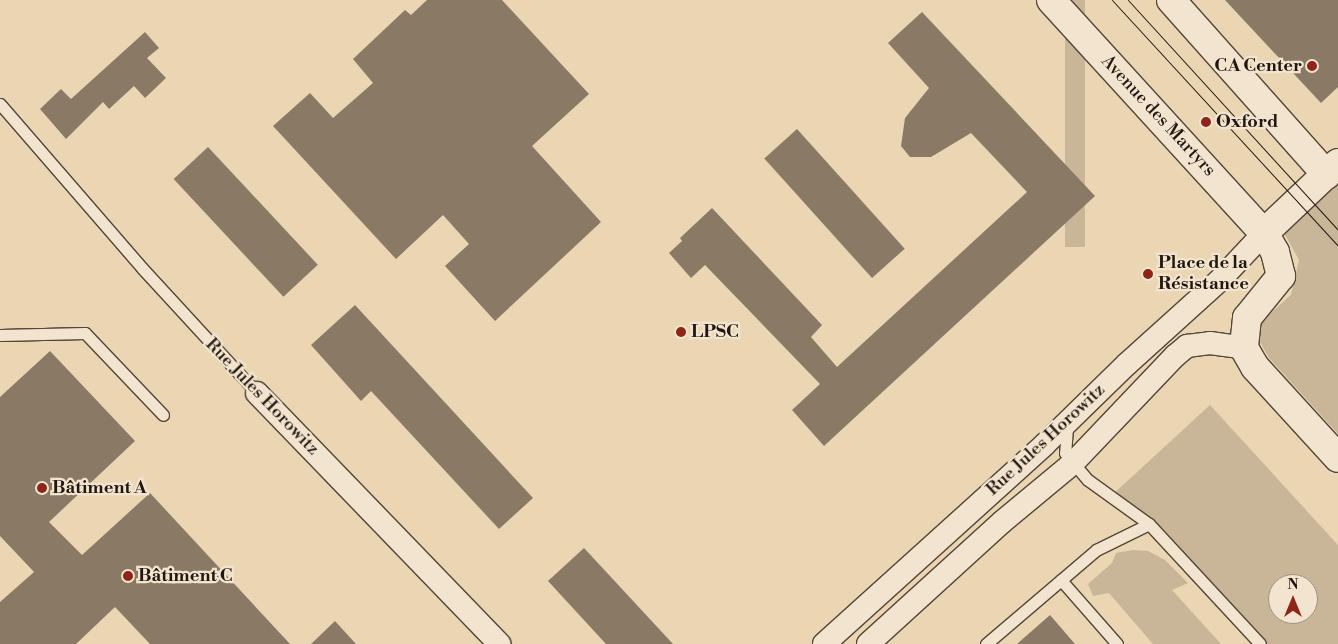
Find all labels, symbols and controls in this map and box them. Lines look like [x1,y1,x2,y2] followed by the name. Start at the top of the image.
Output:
[1096,51,1220,181] street label: Avenue des Martyrs
[1214,55,1302,77] place label: CA Center
[1306,60,1318,72] marker: CA Center
[1216,111,1278,133] place label: Oxford
[1200,116,1212,128] marker: Oxford
[1158,253,1249,296] place label: Place de la Résistance
[1142,268,1154,280] marker: Place de la Résistance
[691,321,739,343] place label: LPSC
[675,326,687,338] marker: LPSC
[201,334,323,460] street label: Rue Jules Horowitz
[982,379,1110,501] street label: Rue Jules Horowitz
[52,477,147,499] place label: Bâtiment A
[36,482,48,494] marker: Bâtiment A
[138,565,233,587] place label: Bâtiment C
[122,570,134,582] marker: Bâtiment C
[1268,574,1318,624] north arrow
[1287,576,1299,594] text: N

